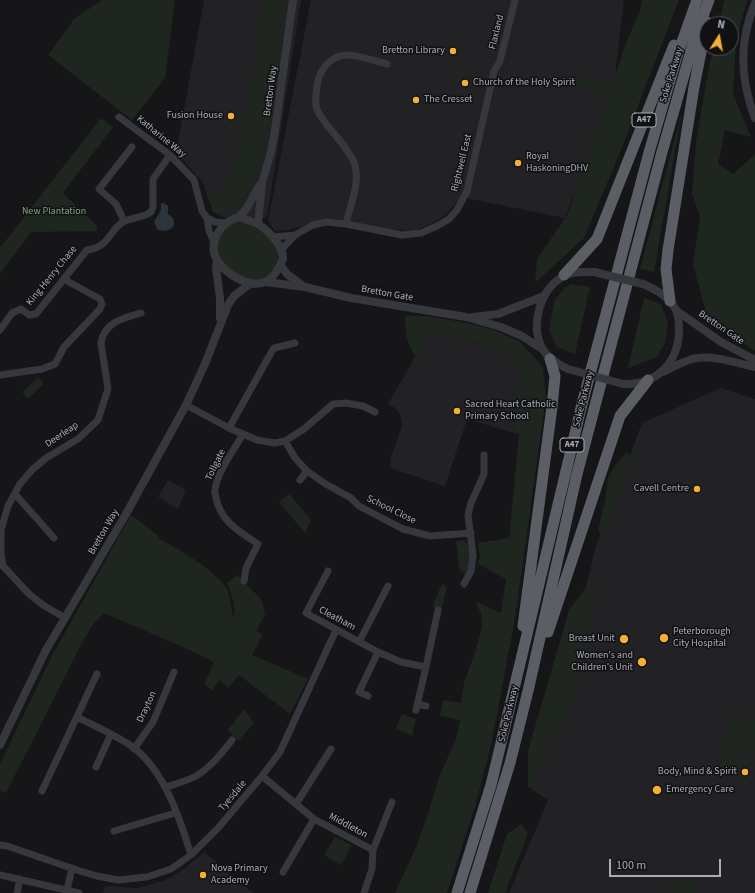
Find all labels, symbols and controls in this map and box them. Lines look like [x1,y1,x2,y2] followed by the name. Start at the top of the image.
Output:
[487,13,507,51] street label: Flaxland
[699,16,739,56] north arrow
[716,17,726,33] text: N
[382,45,445,57] place label: Bretton Library
[448,46,458,56] marker: Bretton Library
[658,46,686,104] street label: Soke Parkway
[262,65,280,117] street label: Bretton Way
[473,77,575,89] place label: Church of the Holy Spirit
[460,78,470,88] marker: Church of the Holy Spirit
[424,94,472,106] place label: The Cresset
[411,95,421,105] marker: The Cresset
[167,110,223,122] place label: Fusion House
[226,111,236,121] marker: Fusion House
[134,113,188,161] street label: Katharine Way
[632,113,656,127] road number: A47
[449,133,475,193] street label: Rightwell East
[526,151,588,174] place label: Royal HaskoningDHV
[513,158,523,168] marker: Royal HaskoningDHV
[22,206,86,218] park label: New Plantation
[24,244,80,308] street label: King Henry Chase
[360,284,414,304] street label: Bretton Gate
[696,308,746,348] street label: Bretton Gate
[571,369,597,429] street label: Soke Parkway
[465,399,555,422] place label: Sacred Heart Catholic Primary School
[452,406,462,416] marker: Sacred Heart Catholic Primary School
[43,420,81,450] street label: Deerleap
[560,438,584,452] road number: A47
[203,447,229,483] street label: Tollgate
[634,483,689,495] place label: Cavell Centre
[692,484,702,494] marker: Cavell Centre
[364,493,418,527] street label: School Close
[86,507,122,557] street label: Bretton Way
[316,604,358,634] street label: Cleatham
[673,626,731,650] place label: Peterborough City Hospital
[658,632,670,644] marker: Peterborough City Hospital
[569,633,615,645] place label: Breast Unit
[618,633,630,645] marker: Breast Unit
[571,650,633,674] place label: Women's and Children's Unit
[636,656,648,668] marker: Women's and Children's Unit
[497,684,521,744] street label: Soke Parkway
[135,689,159,725] street label: Drayton
[658,766,737,778] place label: Body, Mind & Spirit
[740,767,750,777] marker: Body, Mind & Spirit
[217,778,249,814] street label: Tyesdale
[651,784,663,796] marker: Emergency Care
[666,784,734,796] place label: Emergency Care
[326,811,370,841] street label: Middleton
[611,851,723,877] scale bar
[616,857,646,874] text: 100 m
[211,863,268,886] place label: Nova Primary Academy
[198,870,208,880] marker: Nova Primary Academy

